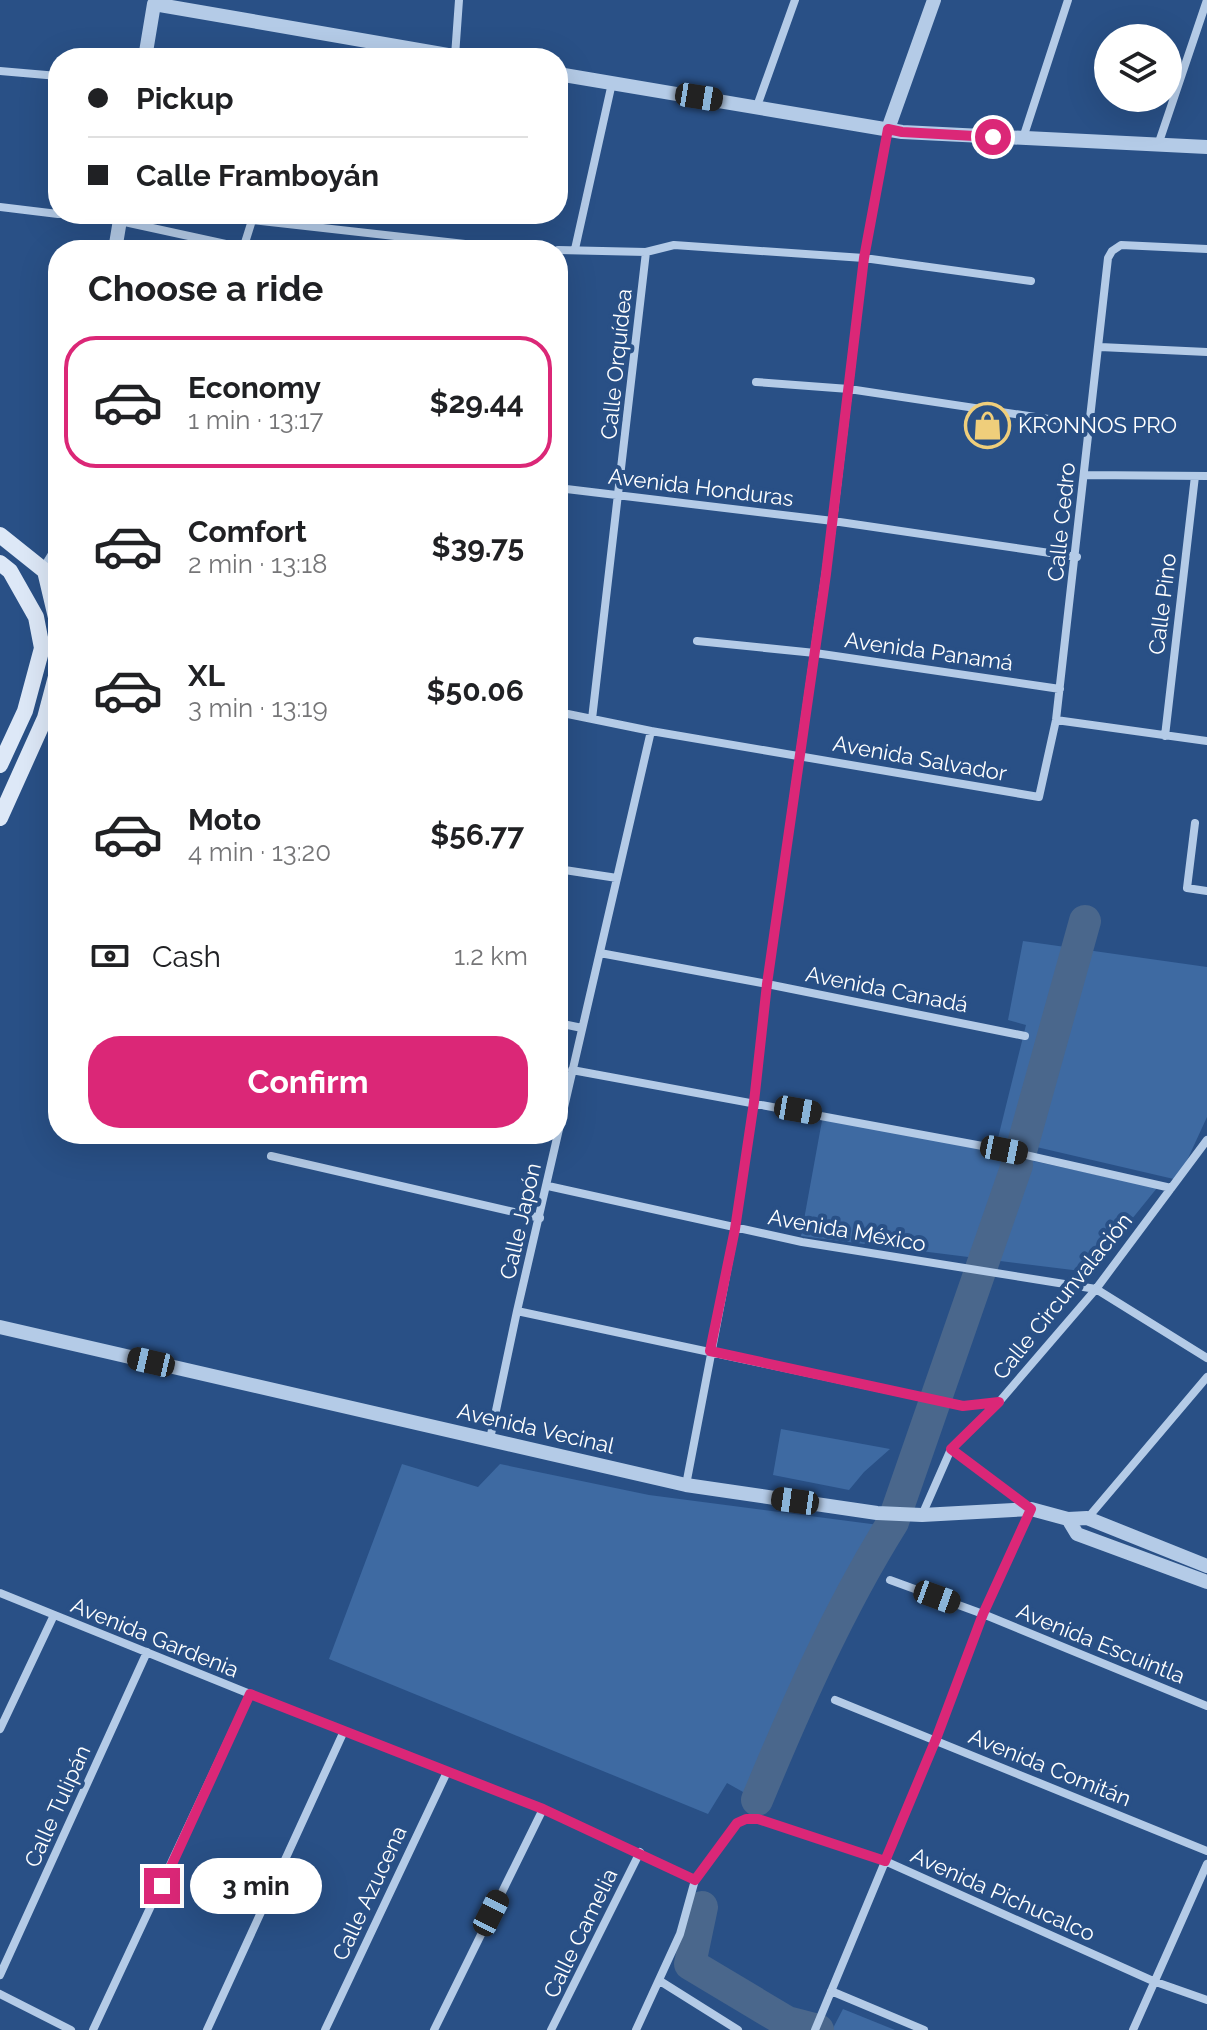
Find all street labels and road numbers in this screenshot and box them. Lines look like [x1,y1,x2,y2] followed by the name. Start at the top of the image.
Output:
[595,287,637,441] street label: Calle Orquídea
[1042,461,1080,583] street label: Calle Cedro
[607,463,795,511] street label: Avenida Honduras
[1143,552,1181,656] street label: Calle Pino
[843,626,1015,676] street label: Avenida Panamá
[831,730,1009,786] street label: Avenida Salvador
[804,961,970,1017] street label: Avenida Canadá
[494,1160,546,1282] street label: Calle Japón
[766,1203,928,1257] street label: Avenida México
[987,1207,1137,1385] street label: Calle Circunvalación
[455,1397,617,1459] street label: Avenida Vecinal
[67,1591,243,1683] street label: Avenida Gardenia
[1013,1597,1189,1689] street label: Avenida Escuintla
[965,1723,1135,1811] street label: Avenida Comitán
[19,1741,95,1871] street label: Calle Tulipán
[327,1822,411,1964] street label: Calle Azucena
[907,1842,1099,1946] street label: Avenida Pichucalco
[538,1864,622,2002] street label: Calle Camelia

